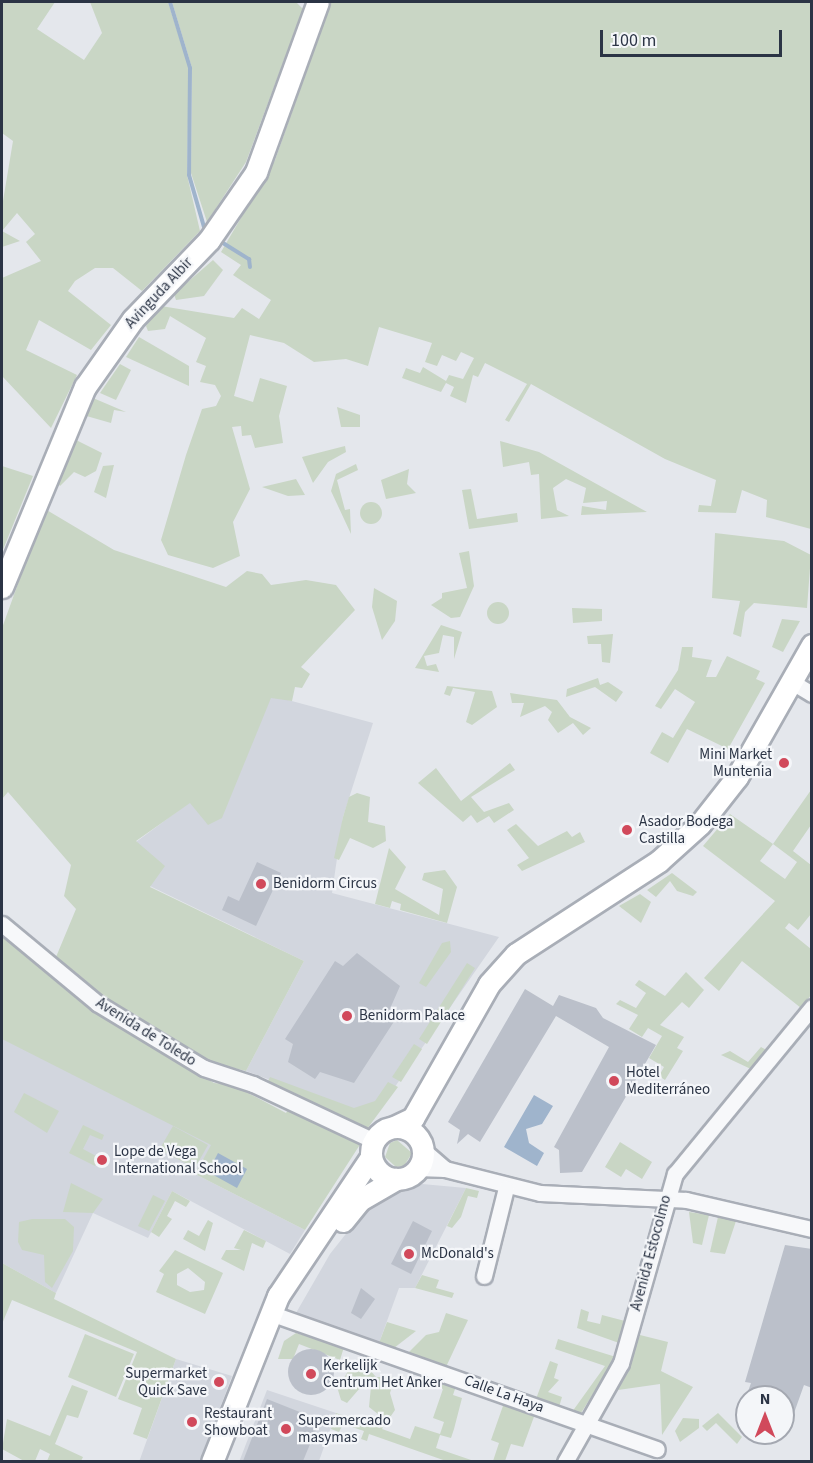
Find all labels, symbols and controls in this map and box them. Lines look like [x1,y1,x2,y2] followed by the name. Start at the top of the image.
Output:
[603,18,784,56] scale bar
[611,28,656,53] text: 100 m
[121,254,197,332] street label: Avinguda Albir
[699,745,772,780] place label: Mini Market Muntenia
[777,756,791,770] marker: Mini Market Muntenia
[639,812,733,847] place label: Asador Bodega Castilla
[620,823,634,837] marker: Asador Bodega Castilla
[273,875,377,893] place label: Benidorm Circus
[254,877,268,891] marker: Benidorm Circus
[93,994,199,1070] street label: Avenida de Toledo
[359,1007,465,1025] place label: Benidorm Palace
[340,1009,354,1023] marker: Benidorm Palace
[626,1063,710,1098] place label: Hotel Mediterráneo
[607,1074,621,1088] marker: Hotel Mediterráneo
[114,1142,242,1177] place label: Lope de Vega International School
[95,1153,109,1167] marker: Lope de Vega International School
[627,1193,675,1313] street label: Avenida Estocolmo
[421,1245,494,1263] place label: McDonald's
[402,1247,416,1261] marker: McDonald's
[323,1356,442,1391] place label: Kerkelijk Centrum Het Anker
[125,1364,207,1399] place label: Supermarket Quick Save
[304,1367,318,1381] marker: Kerkelijk Centrum Het Anker
[462,1371,546,1417] street label: Calle La Haya
[212,1375,226,1389] marker: Supermarket Quick Save
[735,1385,795,1445] north arrow
[760,1388,770,1410] text: N
[204,1404,272,1439] place label: Restaurant Showboat
[298,1411,391,1446] place label: Supermercado masymas
[185,1415,199,1429] marker: Restaurant Showboat
[279,1422,293,1436] marker: Supermercado masymas

